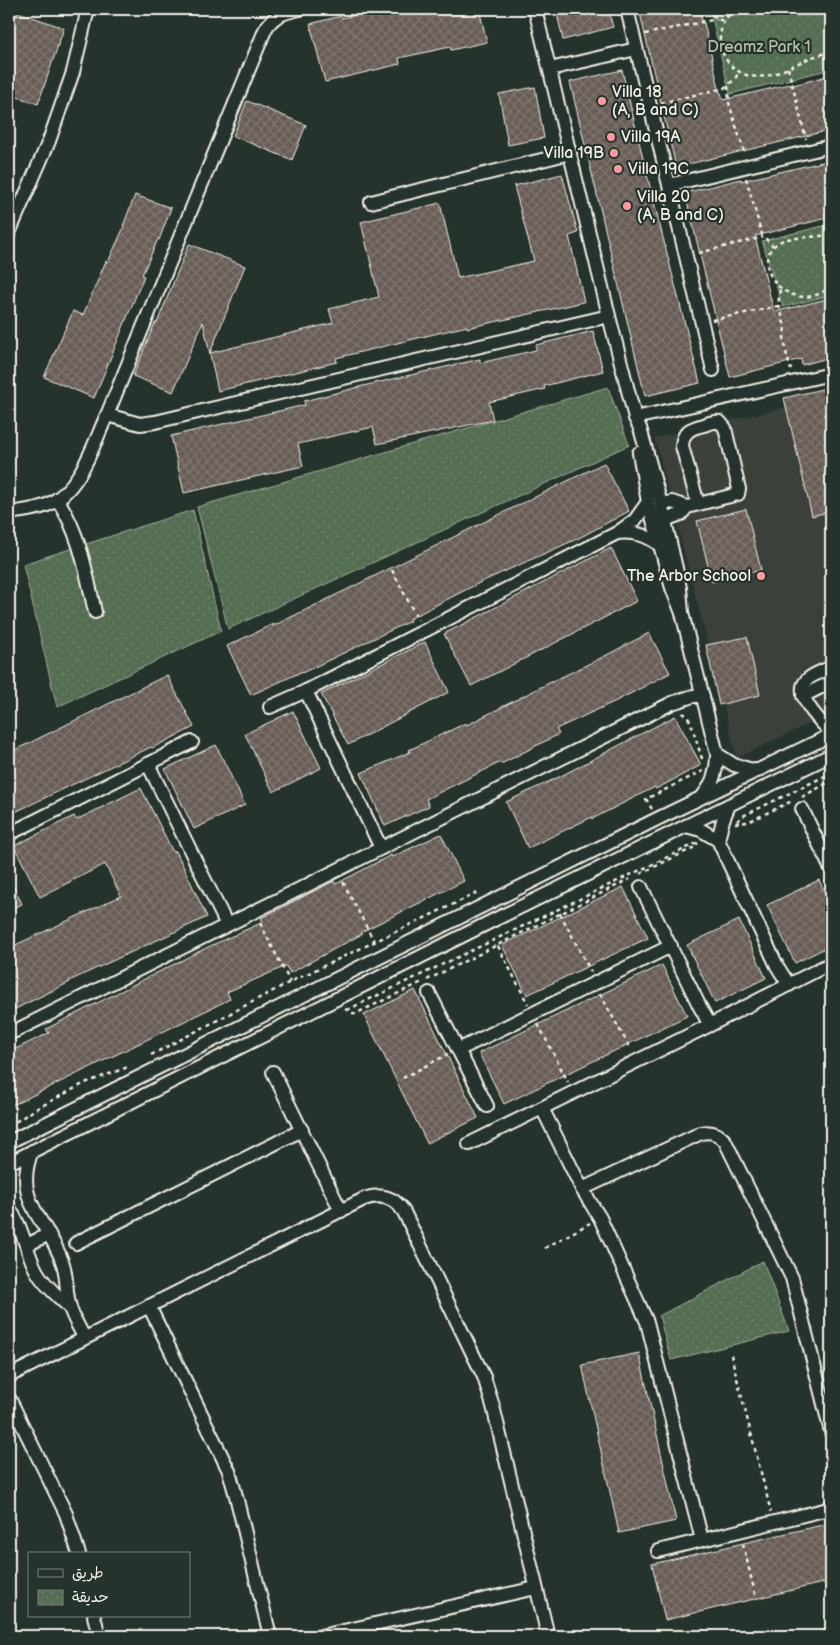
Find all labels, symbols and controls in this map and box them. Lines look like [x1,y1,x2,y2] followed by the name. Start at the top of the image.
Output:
[707,38,811,57] park label: Dreamz Park 1
[612,83,699,120] place label: Villa 18 (A, B and C)
[596,95,608,107] marker: Villa 18 (A, B and C)
[621,128,680,147] place label: Villa 19A
[605,131,617,143] marker: Villa 19A
[544,144,604,163] place label: Villa 19B
[608,147,620,159] marker: Villa 19B
[628,160,689,179] place label: Villa 19C
[612,163,624,175] marker: Villa 19C
[637,188,724,225] place label: Villa 20 (A, B and C)
[621,200,633,212] marker: Villa 20 (A, B and C)
[627,567,751,586] place label: The Arbor School
[755,570,767,582] marker: The Arbor School
[28,1552,190,1618] legend
[72,1564,104,1583] text: طريق
[72,1588,109,1607] text: حديقة

